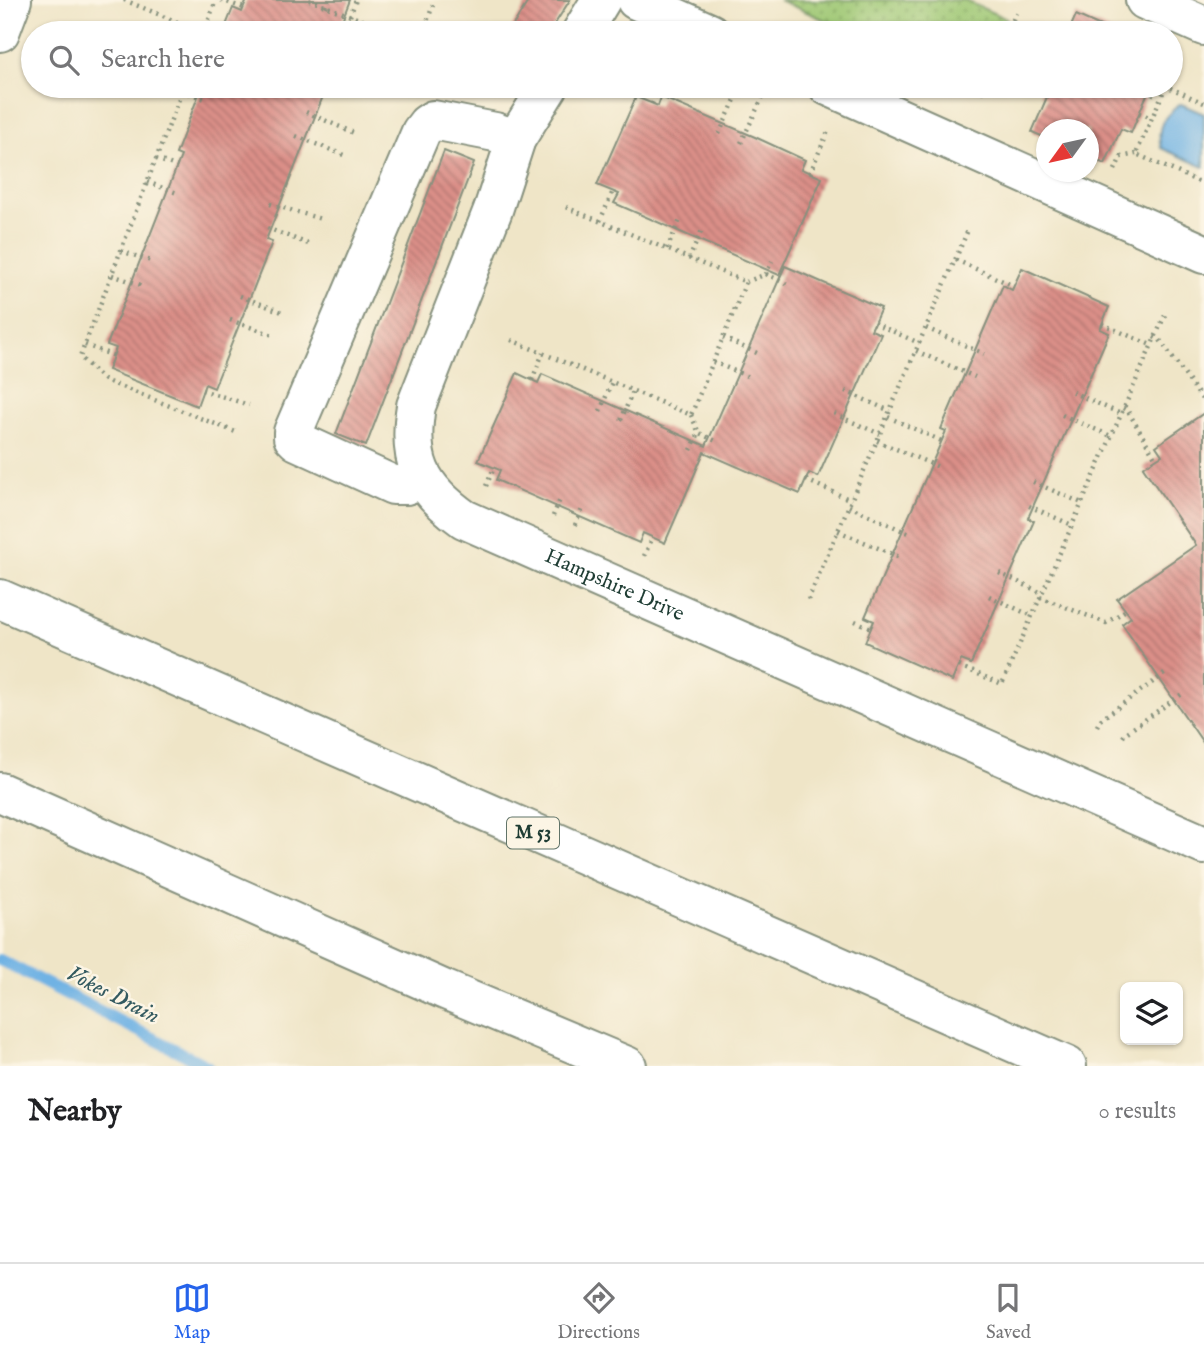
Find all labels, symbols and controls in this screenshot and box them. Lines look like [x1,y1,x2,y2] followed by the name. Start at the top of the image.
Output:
[21,21,1183,98] search box
[45,41,83,79] icon: search
[101,43,225,76] text: Search here
[1036,119,1099,182] north arrow
[540,543,689,628] street label: Hampshire Drive
[507,818,559,848] road number: M 53
[62,959,164,1031] water label: Vokes Drain
[1120,982,1183,1045] map controls
[1120,982,1183,1045] button: layers
[28,1093,121,1131] text: Nearby
[1098,1097,1176,1126] text: 0 results
[173,1279,211,1345] tab: Map
[557,1279,640,1345] tab: Directions
[986,1279,1031,1345] tab: Saved

